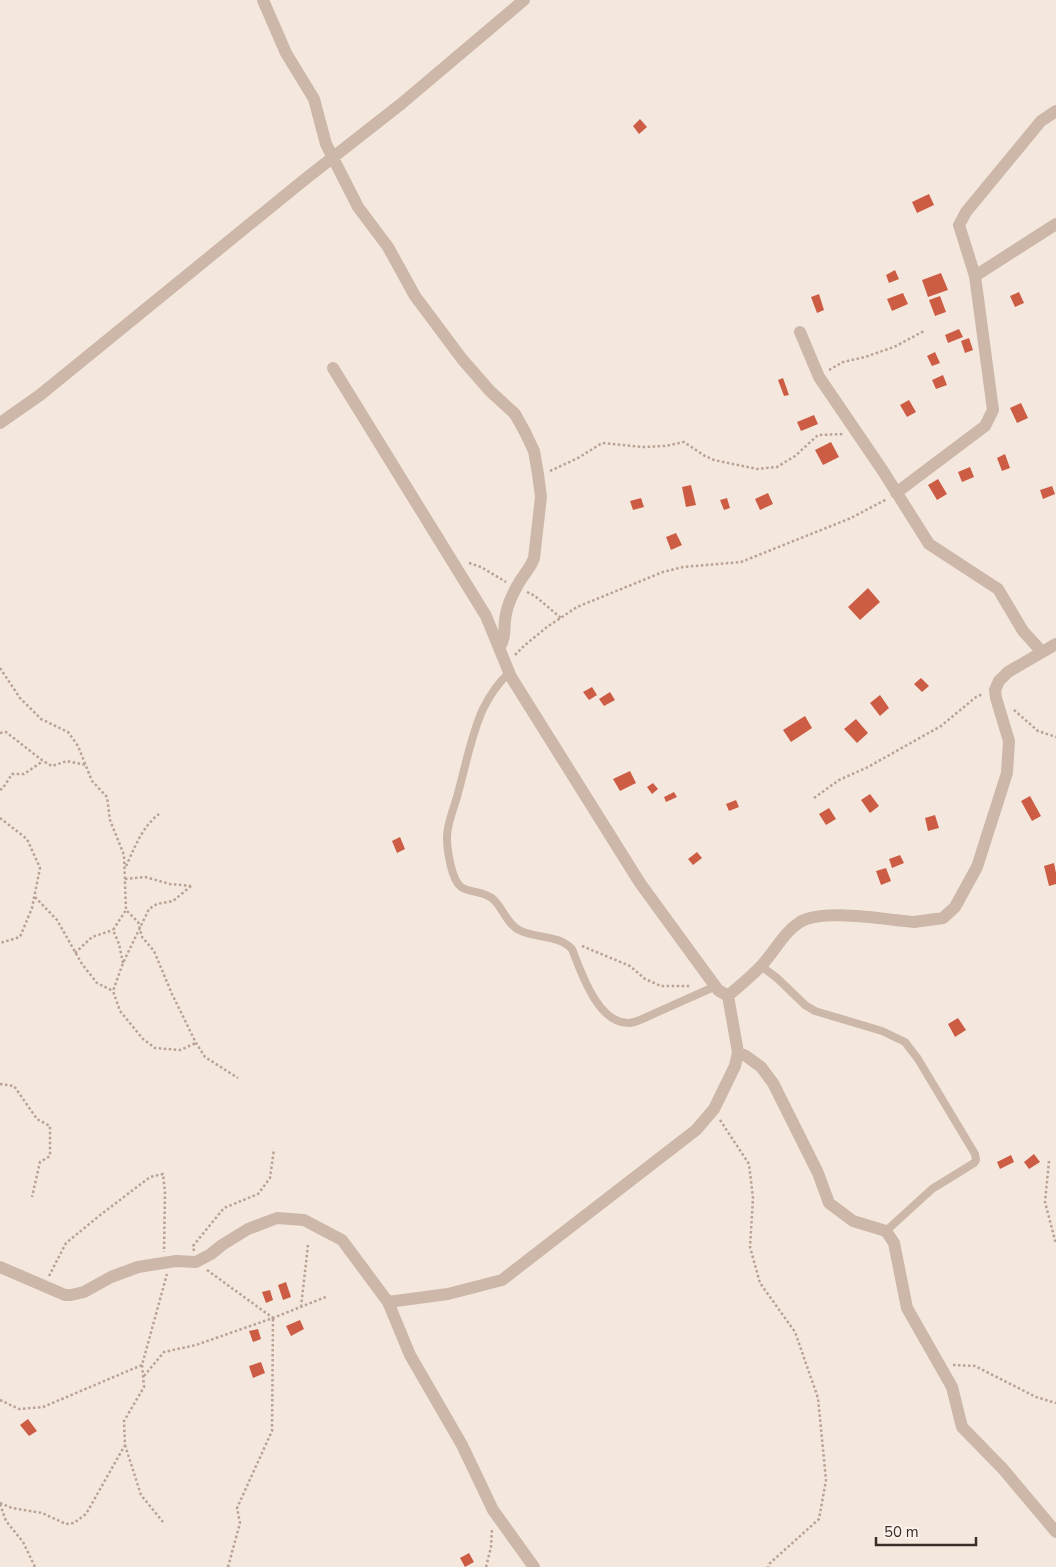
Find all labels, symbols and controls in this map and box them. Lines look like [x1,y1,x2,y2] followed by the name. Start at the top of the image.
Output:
[876,1514,976,1546] scale bar
[884,1522,919,1542] text: 50 m

